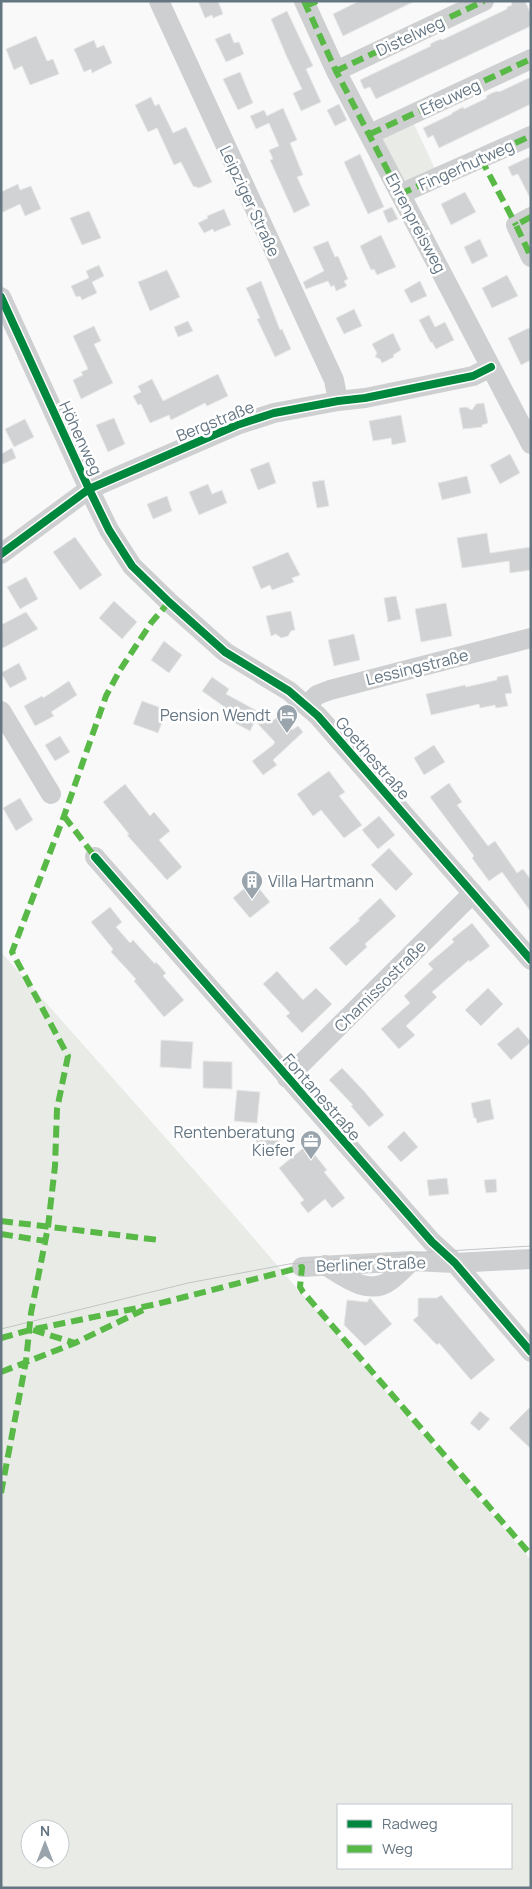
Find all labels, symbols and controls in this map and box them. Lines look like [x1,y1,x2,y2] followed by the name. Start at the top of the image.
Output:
[372,11,448,61] street label: Distelweg
[416,73,484,121] street label: Efeuweg
[415,134,517,196] street label: Fingerhutweg
[215,142,285,260] street label: Leipziger Straße
[380,169,452,277] street label: Ehrenpreisweg
[173,395,257,447] street label: Bergstraße
[54,397,108,479] street label: Höhenweg
[363,644,471,690] street label: Lessingstraße
[275,703,299,734] hotel icon: Pension Wendt
[160,704,271,726] place label: Pension Wendt
[331,712,415,804] street label: Goethestraße
[240,869,264,900] building icon: Villa Hartmann
[268,870,374,892] place label: Villa Hartmann
[329,935,431,1037] street label: Chamissostraße
[278,1049,366,1145] street label: Fontanestraße
[174,1121,295,1161] place label: Rentenberatung Kiefer
[299,1129,323,1160] office icon: Rentenberatung Kiefer
[316,1251,426,1277] street label: Berliner Straße
[337,1804,512,1869] legend
[382,1813,438,1834] text: Radweg
[20,1819,70,1869] north arrow
[40,1821,50,1840] text: N
[382,1838,413,1859] text: Weg

